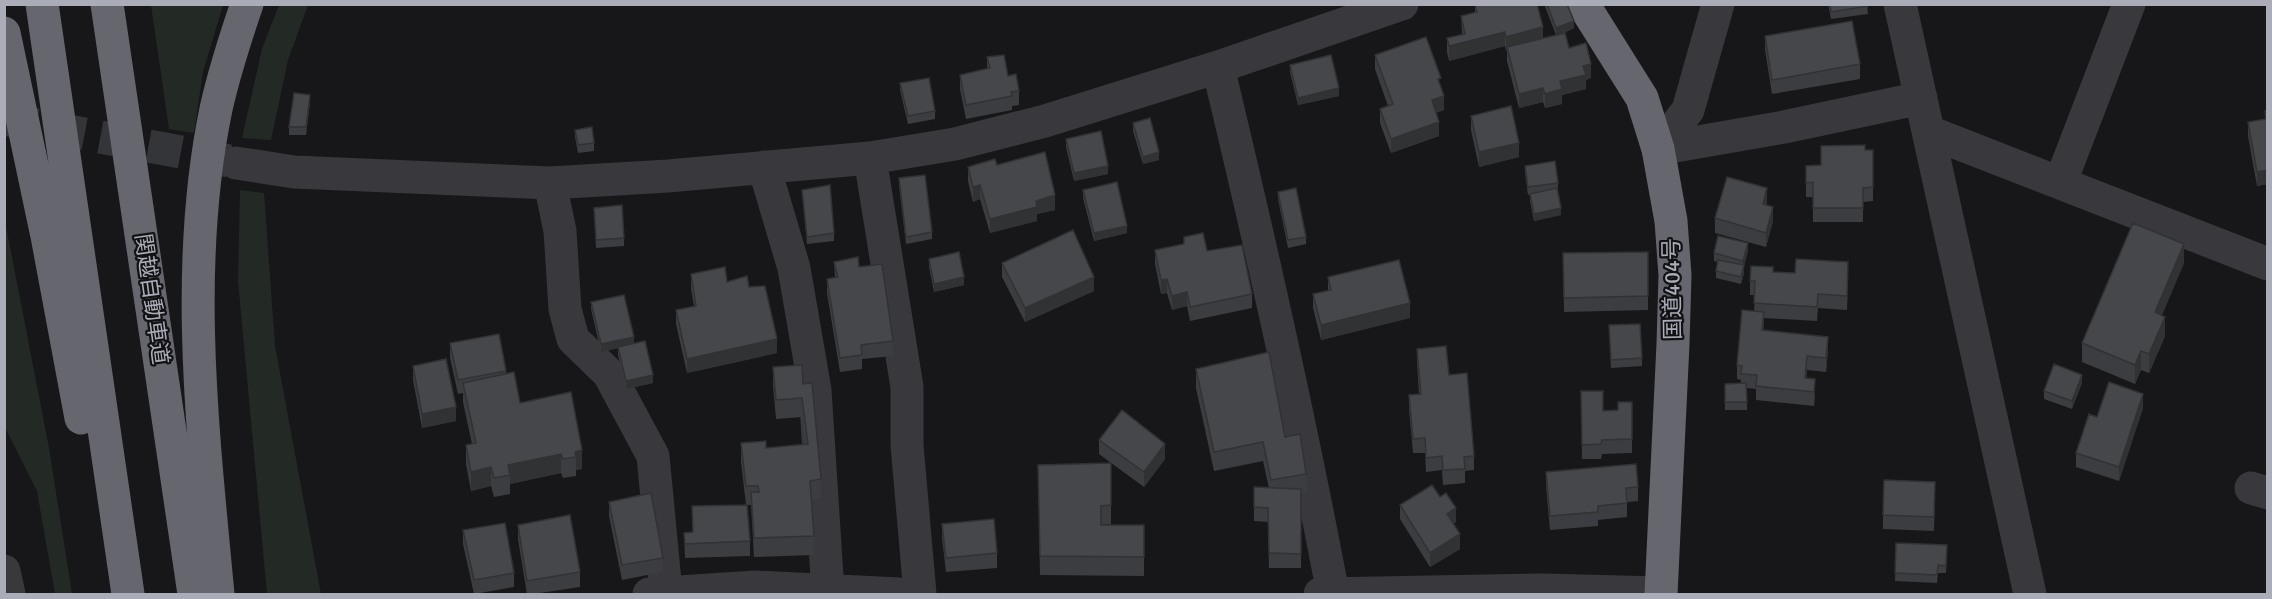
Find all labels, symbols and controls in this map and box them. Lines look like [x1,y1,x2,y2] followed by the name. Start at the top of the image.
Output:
[129,232,175,366] street label: 関越自動車道
[1658,238,1686,340] street label: 国道404号

